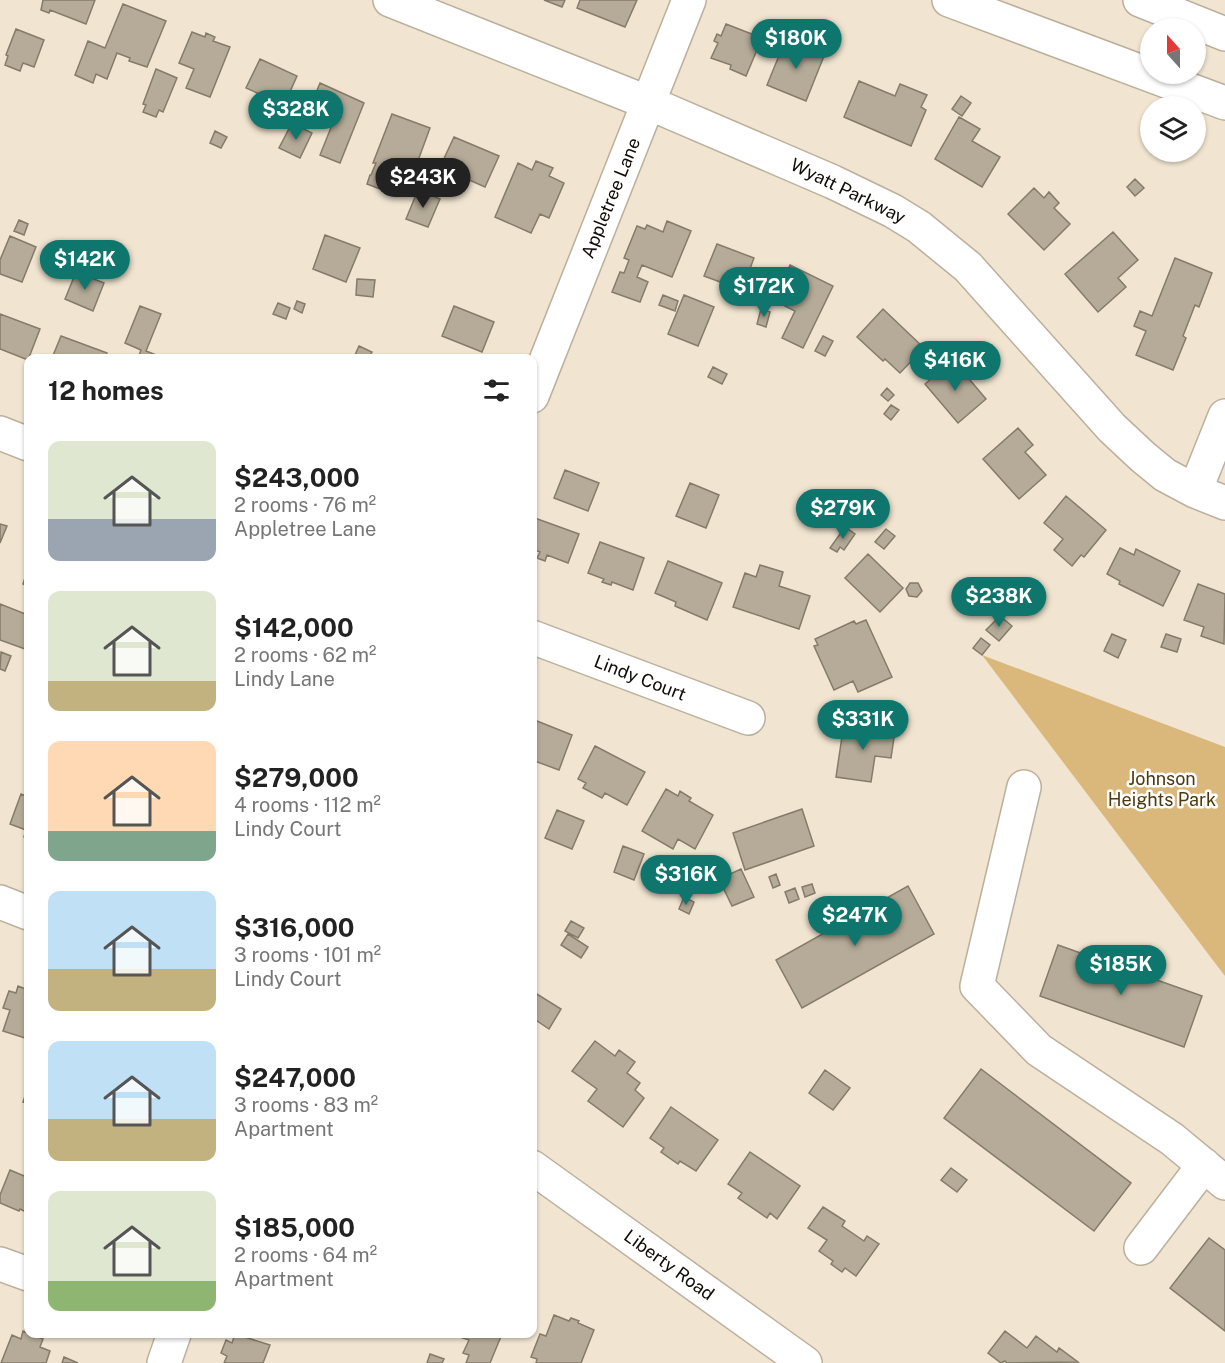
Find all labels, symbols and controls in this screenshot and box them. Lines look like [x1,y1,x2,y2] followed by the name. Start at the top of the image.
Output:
[1140,18,1206,84] north arrow
[1140,18,1206,162] map controls
[754,19,838,70] pin: $180K
[765,26,827,50] text: $180K
[254,90,338,141] pin: $328K
[1140,96,1206,162] button: layers
[262,97,330,121] text: $328K
[577,134,644,261] street label: Appletree Lane
[787,154,909,228] street label: Wyatt Parkway
[381,158,465,209] pin: $243K
[389,165,457,189] text: $243K
[43,240,127,291] pin: $142K
[54,247,116,271] text: $142K
[722,267,806,318] pin: $172K
[733,274,795,298] text: $172K
[913,341,997,392] pin: $416K
[924,348,986,372] text: $416K
[480,374,513,407] icon: filters
[48,375,164,406] text: 12 homes
[234,462,360,493] text: $243,000
[96,465,168,537] icon: home
[801,489,885,540] pin: $279K
[234,493,376,517] text: 2 rooms · 76 m²
[810,496,876,520] text: $279K
[234,517,376,541] text: Appletree Lane
[957,577,1041,628] pin: $238K
[965,584,1033,608] text: $238K
[234,612,354,643] text: $142,000
[96,615,168,687] icon: home
[234,643,376,667] text: 2 rooms · 62 m²
[591,650,689,705] street label: Lindy Court
[234,667,335,691] text: Lindy Lane
[821,700,905,751] pin: $331K
[831,707,895,731] text: $331K
[234,762,359,793] text: $279,000
[96,765,168,837] icon: home
[1108,768,1216,810] park label: Johnson Heights Park
[234,793,381,817] text: 4 rooms · 112 m²
[234,817,342,841] text: Lindy Court
[644,855,728,906] pin: $316K
[654,862,718,886] text: $316K
[813,896,897,947] pin: $247K
[822,903,888,927] text: $247K
[234,912,355,943] text: $316,000
[96,915,168,987] icon: home
[234,943,381,967] text: 3 rooms · 101 m²
[1079,945,1163,996] pin: $185K
[1089,952,1153,976] text: $185K
[234,967,342,991] text: Lindy Court
[234,1062,356,1093] text: $247,000
[96,1065,168,1137] icon: home
[234,1093,378,1117] text: 3 rooms · 83 m²
[234,1117,334,1141] text: Apartment
[234,1212,355,1243] text: $185,000
[96,1215,168,1287] icon: home
[620,1225,718,1304] street label: Liberty Road
[234,1243,377,1267] text: 2 rooms · 64 m²
[234,1267,334,1291] text: Apartment

